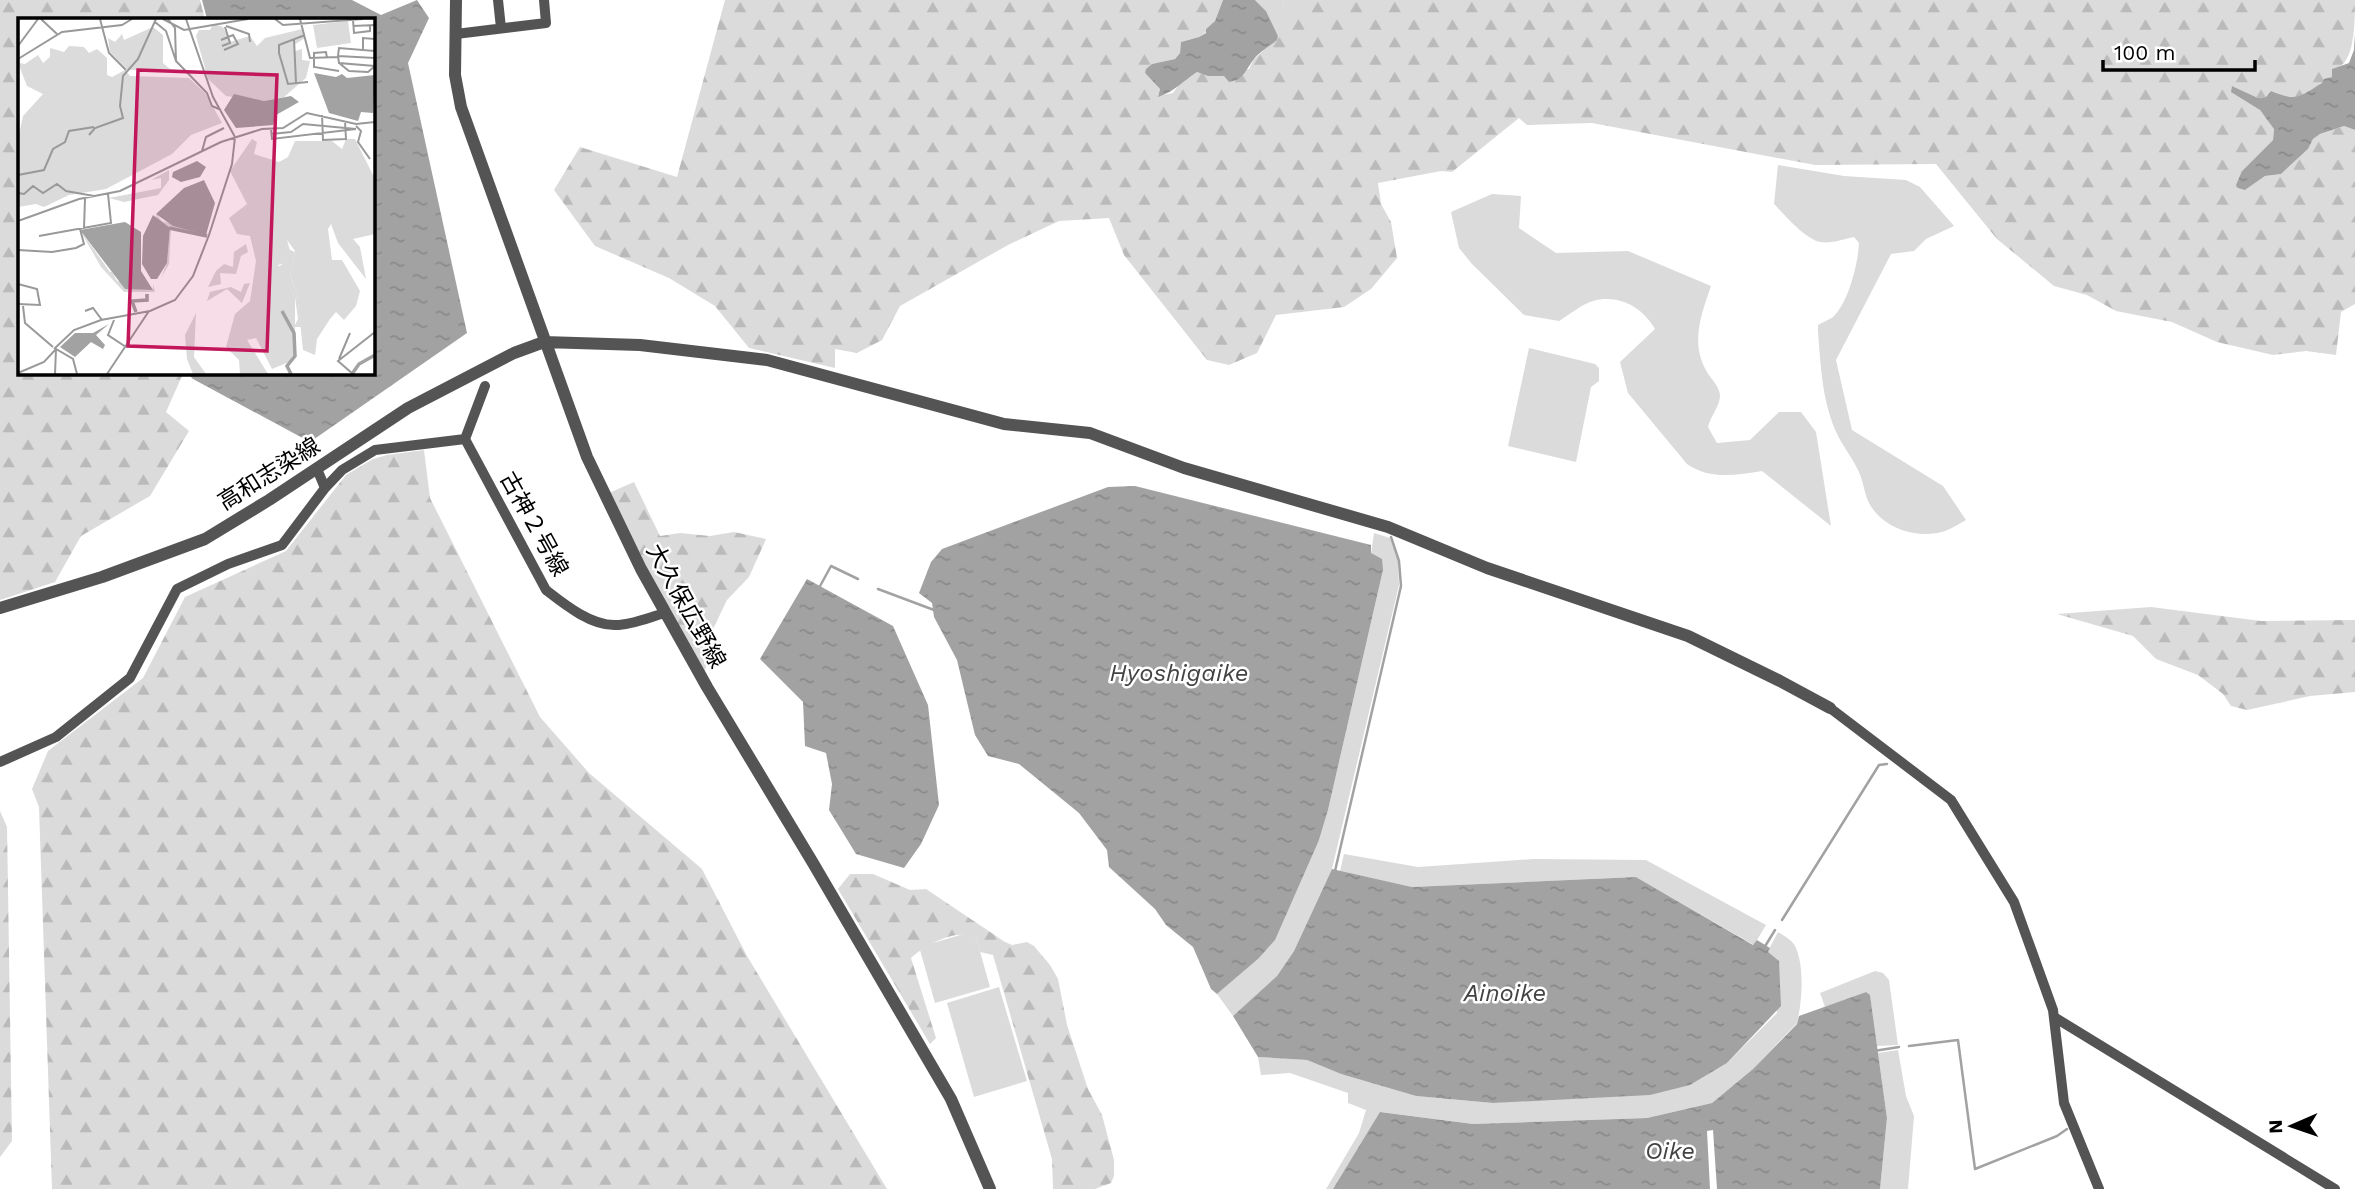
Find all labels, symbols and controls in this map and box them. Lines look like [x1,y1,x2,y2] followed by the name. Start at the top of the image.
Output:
[18,18,374,374] inset map
[2103,28,2255,72] scale bar
[2114,40,2176,65] text: 100 m
[213,432,325,516] street label: 高和志染線
[494,467,574,581] street label: 古神２号線
[641,539,731,673] street label: 大久保広野線
[1110,659,1248,687] water label: Hyoshigaike
[1463,979,1546,1007] water label: Ainoike
[2257,1091,2327,1161] north arrow
[2264,1119,2287,1134] text: N
[1645,1137,1695,1165] water label: Oike

